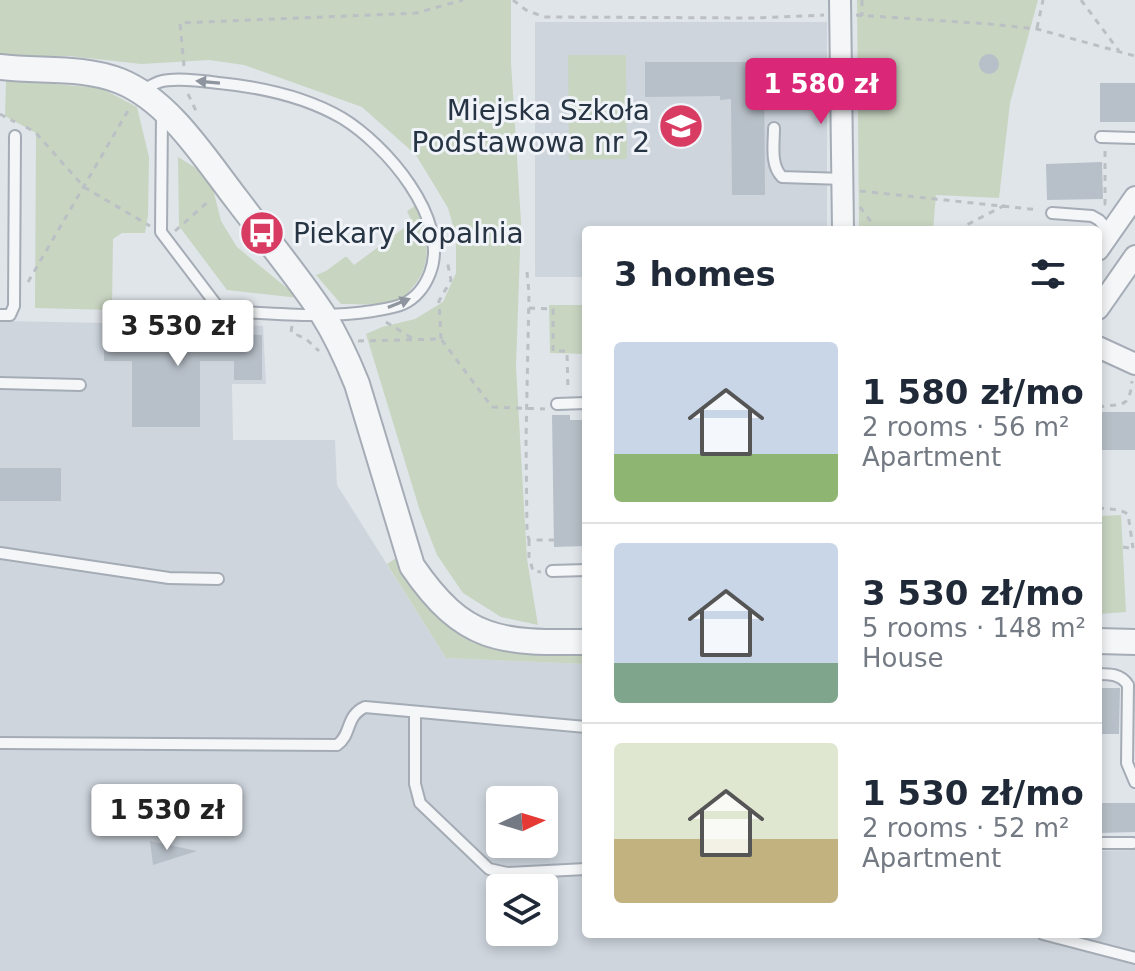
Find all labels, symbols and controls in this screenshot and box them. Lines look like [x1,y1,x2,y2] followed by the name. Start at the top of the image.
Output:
[738,58,904,126] pin: 1 580 zł
[763,69,879,99] text: 1 580 zł
[195,75,220,88] one-way arrow
[412,94,650,159] place label: Miejska Szkoła Podstawowa nr 2
[657,102,705,150] school or university icon: Miejska Szkoła Podstawowa nr 2
[238,209,286,257] bus stop icon: Piekary Kopalnia
[293,217,524,250] place label: Piekary Kopalnia
[1026,252,1070,296] icon: filters
[614,254,776,294] text: 3 homes
[388,296,412,309] one-way arrow
[95,300,261,368] pin: 3 530 zł
[120,311,236,341] text: 3 530 zł
[862,372,1084,412] text: 1 580 zł/mo
[678,374,774,470] icon: home
[862,412,1070,442] text: 2 rooms · 56 m²
[862,442,1001,472] text: Apartment
[862,573,1084,613] text: 3 530 zł/mo
[678,575,774,671] icon: home
[862,613,1086,643] text: 5 rooms · 148 m²
[862,643,943,673] text: House
[862,773,1084,813] text: 1 530 zł/mo
[678,775,774,871] icon: home
[84,784,250,852] pin: 1 530 zł
[486,786,558,858] north arrow
[486,786,558,946] map controls
[109,795,225,825] text: 1 530 zł
[862,813,1070,843] text: 2 rooms · 52 m²
[862,843,1001,873] text: Apartment
[486,874,558,946] button: layers

